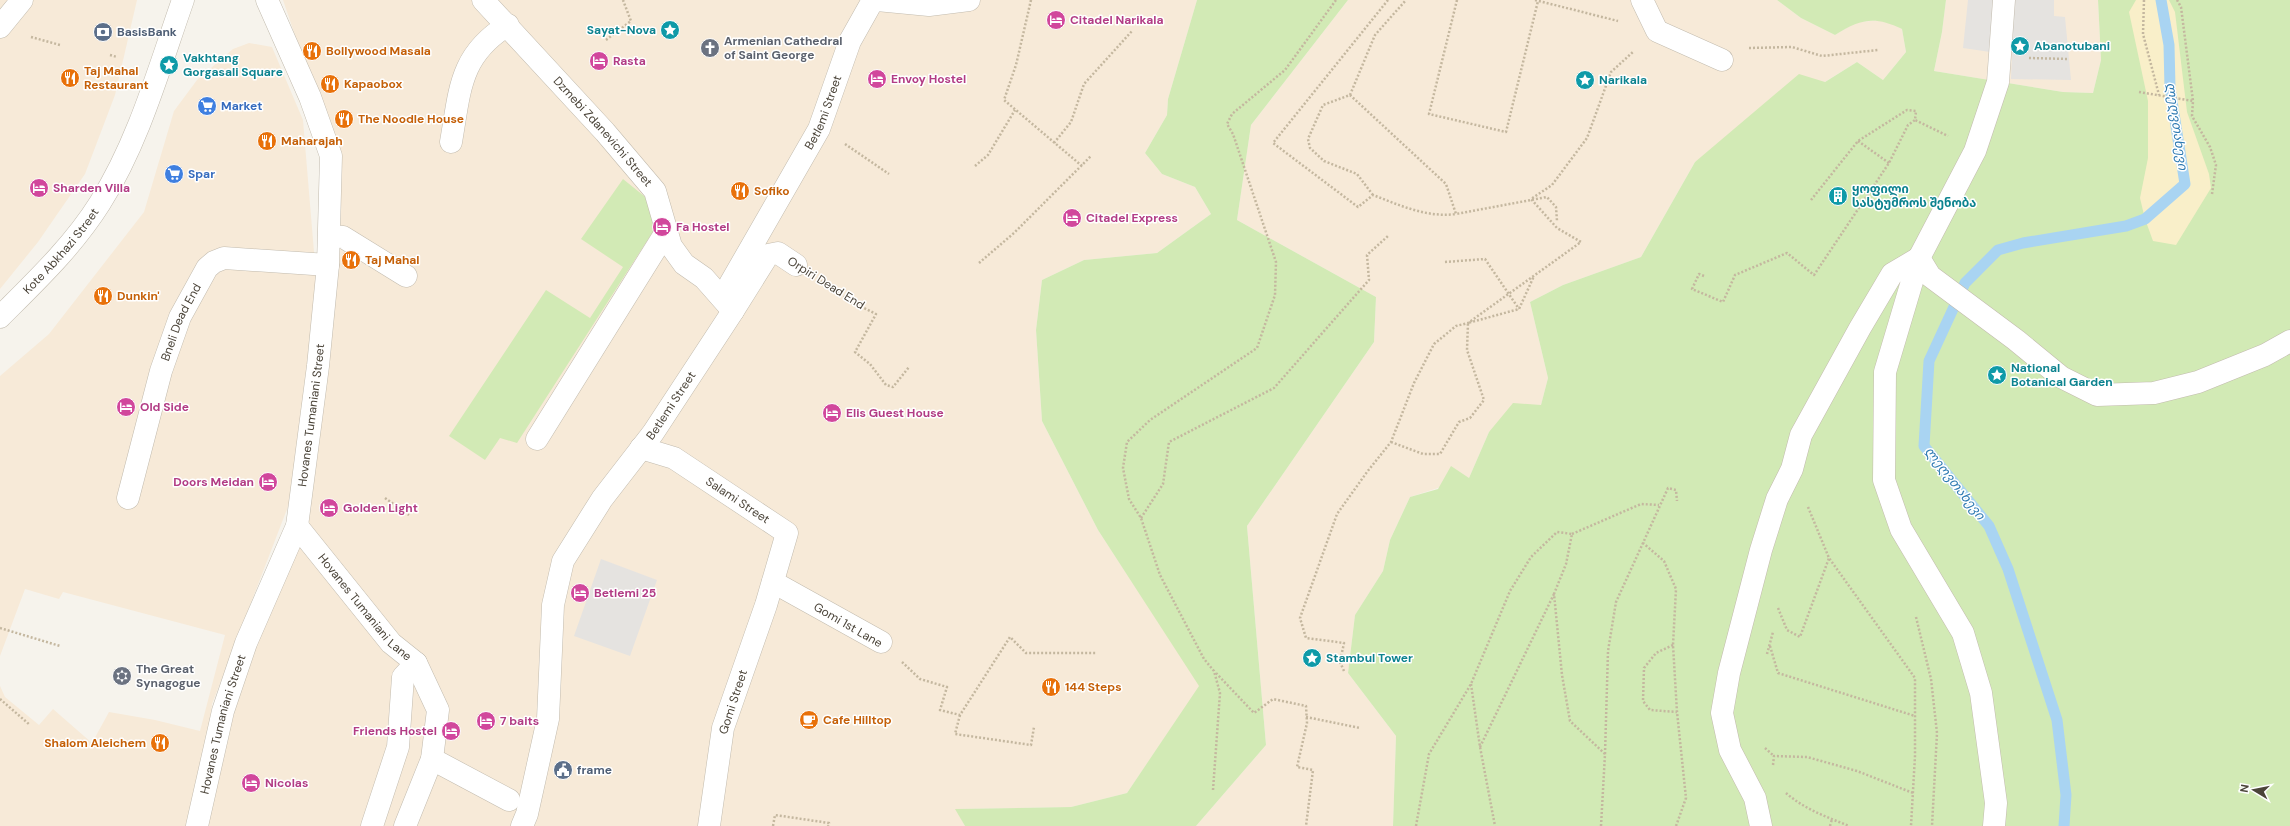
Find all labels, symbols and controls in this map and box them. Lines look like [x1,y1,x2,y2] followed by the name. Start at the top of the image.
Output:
[1045,9,1067,31] hotel icon: Citadel Narikala
[1070,12,1163,28] place label: Citadel Narikala
[659,19,681,41] place icon: Sayat-Nova
[92,21,114,43] bank icon: BasisBank
[587,22,656,38] place label: Sayat-Nova
[117,24,177,40] place label: BasisBank
[724,33,843,63] place label: Armenian Cathedral of Saint George
[2009,35,2031,57] place icon: Abanotubani
[699,37,721,59] church icon: Armenian Cathedral of Saint George
[2034,38,2110,54] place label: Abanotubani
[301,40,323,62] restaurant icon: Bollywood Masala
[326,43,431,59] place label: Bollywood Masala
[183,50,283,80] place label: Vakhtang Gorgasali Square
[588,50,610,72] hotel icon: Rasta
[613,53,646,69] place label: Rasta
[158,54,180,76] place icon: Vakhtang Gorgasali Square
[84,63,149,93] place label: Taj Mahal Restaurant
[59,67,81,89] restaurant icon: Taj Mahal Restaurant
[866,68,888,90] hotel icon: Envoy Hostel
[1574,69,1596,91] place icon: Narikala
[891,71,966,87] place label: Envoy Hostel
[1599,72,1647,88] place label: Narikala
[319,73,341,95] restaurant icon: Kapaobox
[550,73,656,190] street label: Dzmebi Zdanevichi Street
[801,73,845,152] street label: Betlemi Street
[344,76,403,92] place label: Kapaobox
[2162,81,2192,171] water label: ლეღვთახევი
[196,95,218,117] supermarket icon: Market
[221,98,262,114] place label: Market
[333,108,355,130] restaurant icon: The Noodle House
[358,111,464,127] place label: The Noodle House
[256,130,278,152] restaurant icon: Maharajah
[281,133,343,149] place label: Maharajah
[163,163,185,185] supermarket icon: Spar
[188,166,215,182] place label: Spar
[28,177,50,199] hotel icon: Sharden Villa
[53,180,130,196] place label: Sharden Villa
[729,180,751,202] restaurant icon: Sofiko
[1852,181,1976,211] place label: ყოფილი სასტუმროს შენობა
[754,183,790,199] place label: Sofiko
[1827,185,1849,207] building icon: ყოფილი სასტუმროს შენობა
[20,205,103,297] street label: Kote Abkhazi Street
[1061,207,1083,229] hotel icon: Citadel Express
[1086,210,1178,226] place label: Citadel Express
[651,216,673,238] hotel icon: Fa Hostel
[676,219,730,235] place label: Fa Hostel
[340,249,362,271] restaurant icon: Taj Mahal
[365,252,420,268] place label: Taj Mahal
[784,253,868,313] street label: Orpiri Dead End
[157,281,205,363] street label: Bneli Dead End
[92,285,114,307] restaurant icon: Dunkin'
[117,288,160,304] place label: Dunkin'
[294,343,328,488] street label: Hovanes Tumaniani Street
[2011,360,2113,390] place label: National Botanical Garden
[1986,364,2008,386] place icon: National Botanical Garden
[643,368,699,443] street label: Betlemi Street
[115,396,137,418] hotel icon: Old Side
[140,399,189,415] place label: Old Side
[821,402,843,424] hotel icon: Elis Guest House
[846,405,944,421] place label: Elis Guest House
[1921,443,1989,523] water label: ლეღვთახევი
[257,471,279,493] hotel icon: Doors Meidan
[703,473,773,527] street label: Salami Street
[173,474,254,490] place label: Doors Meidan
[318,497,340,519] hotel icon: Golden Light
[343,500,418,516] place label: Golden Light
[314,550,415,665] street label: Hovanes Tumaniani Lane
[569,582,591,604] hotel icon: Betlemi 25
[594,585,656,601] place label: Betlemi 25
[811,599,885,651] street label: Gomi 1st Lane
[1301,647,1323,669] place icon: Stambul Tower
[1326,650,1413,666] place label: Stambul Tower
[196,652,250,796] street label: Hovanes Tumaniani Street
[136,661,201,691] place label: The Great Synagogue
[111,665,133,687] synagogue icon: The Great Synagogue
[715,667,751,736] street label: Gomi Street
[1040,676,1062,698] restaurant icon: 144 Steps
[1065,679,1122,695] place label: 144 Steps
[798,709,820,731] cafe icon: Cafe Hilltop
[475,710,497,732] hotel icon: 7 baits
[823,712,892,728] place label: Cafe Hilltop
[500,713,539,729] place label: 7 baits
[440,720,462,742] hotel icon: Friends Hostel
[353,723,437,739] place label: Friends Hostel
[149,732,171,754] restaurant icon: Shalom Aleichem
[44,735,146,751] place label: Shalom Aleichem
[552,759,574,781] public building icon: frame
[577,762,612,778] place label: frame
[2234,770,2274,810] north arrow
[240,772,262,794] hotel icon: Nicolas
[265,775,308,791] place label: Nicolas
[2237,783,2252,793] text: N

